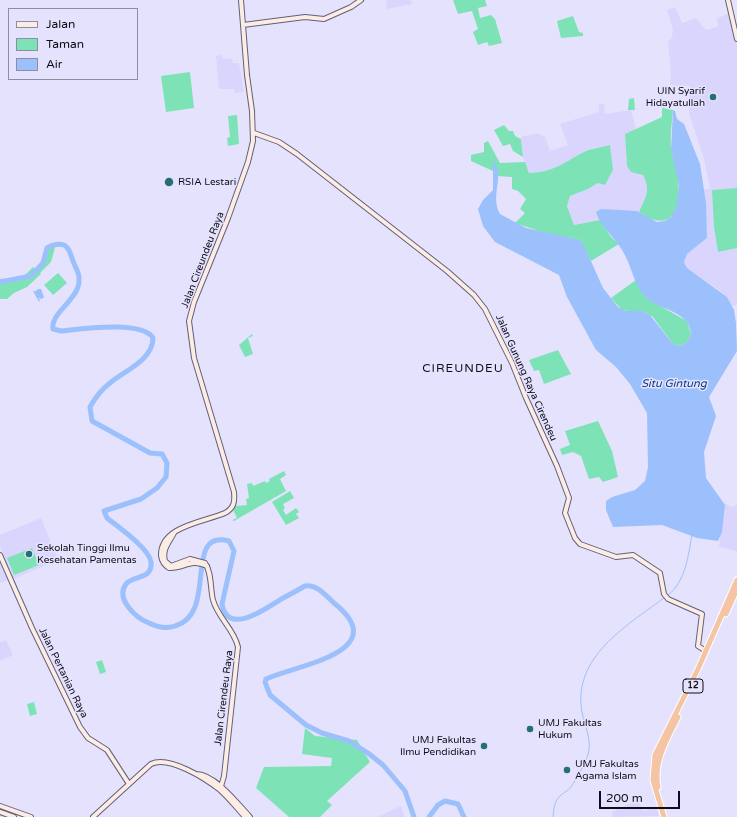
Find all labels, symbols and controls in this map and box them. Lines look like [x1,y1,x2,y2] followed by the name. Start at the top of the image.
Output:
[8,8,138,80] legend
[46,17,75,31] text: Jalan
[46,37,84,51] text: Taman
[46,57,62,71] text: Air
[646,85,705,108] place label: UIN Syarif Hidayatullah
[708,92,718,102] marker: UIN Syarif Hidayatullah
[163,176,175,188] marker: RSIA Lestari
[178,176,236,188] place label: RSIA Lestari
[179,210,227,310] street label: Jalan Cireundeu Raya
[493,313,559,443] street label: Jalan Gunung Raya Cirendeu
[422,362,504,376] district label: CIREUNDEU
[641,377,707,391] water label: Situ Gintung
[37,542,137,566] place label: Sekolah Tinggi Ilmu Kesehatan Pamentas
[24,549,34,559] marker: Sekolah Tinggi Ilmu Kesehatan Pamentas
[36,626,90,720] street label: Jalan Pertanian Raya
[212,650,236,746] street label: Jalan Cirendeu Raya
[683,679,703,693] road number: 12
[538,717,602,740] place label: UMJ Fakultas Hukum
[525,724,535,734] marker: UMJ Fakultas Hukum
[400,734,476,758] place label: UMJ Fakultas Ilmu Pendidikan
[479,741,489,751] marker: UMJ Fakultas Ilmu Pendidikan
[575,758,639,782] place label: UMJ Fakultas Agama Islam
[562,765,572,775] marker: UMJ Fakultas Agama Islam
[601,783,682,809] scale bar
[606,791,643,805] text: 200 m

